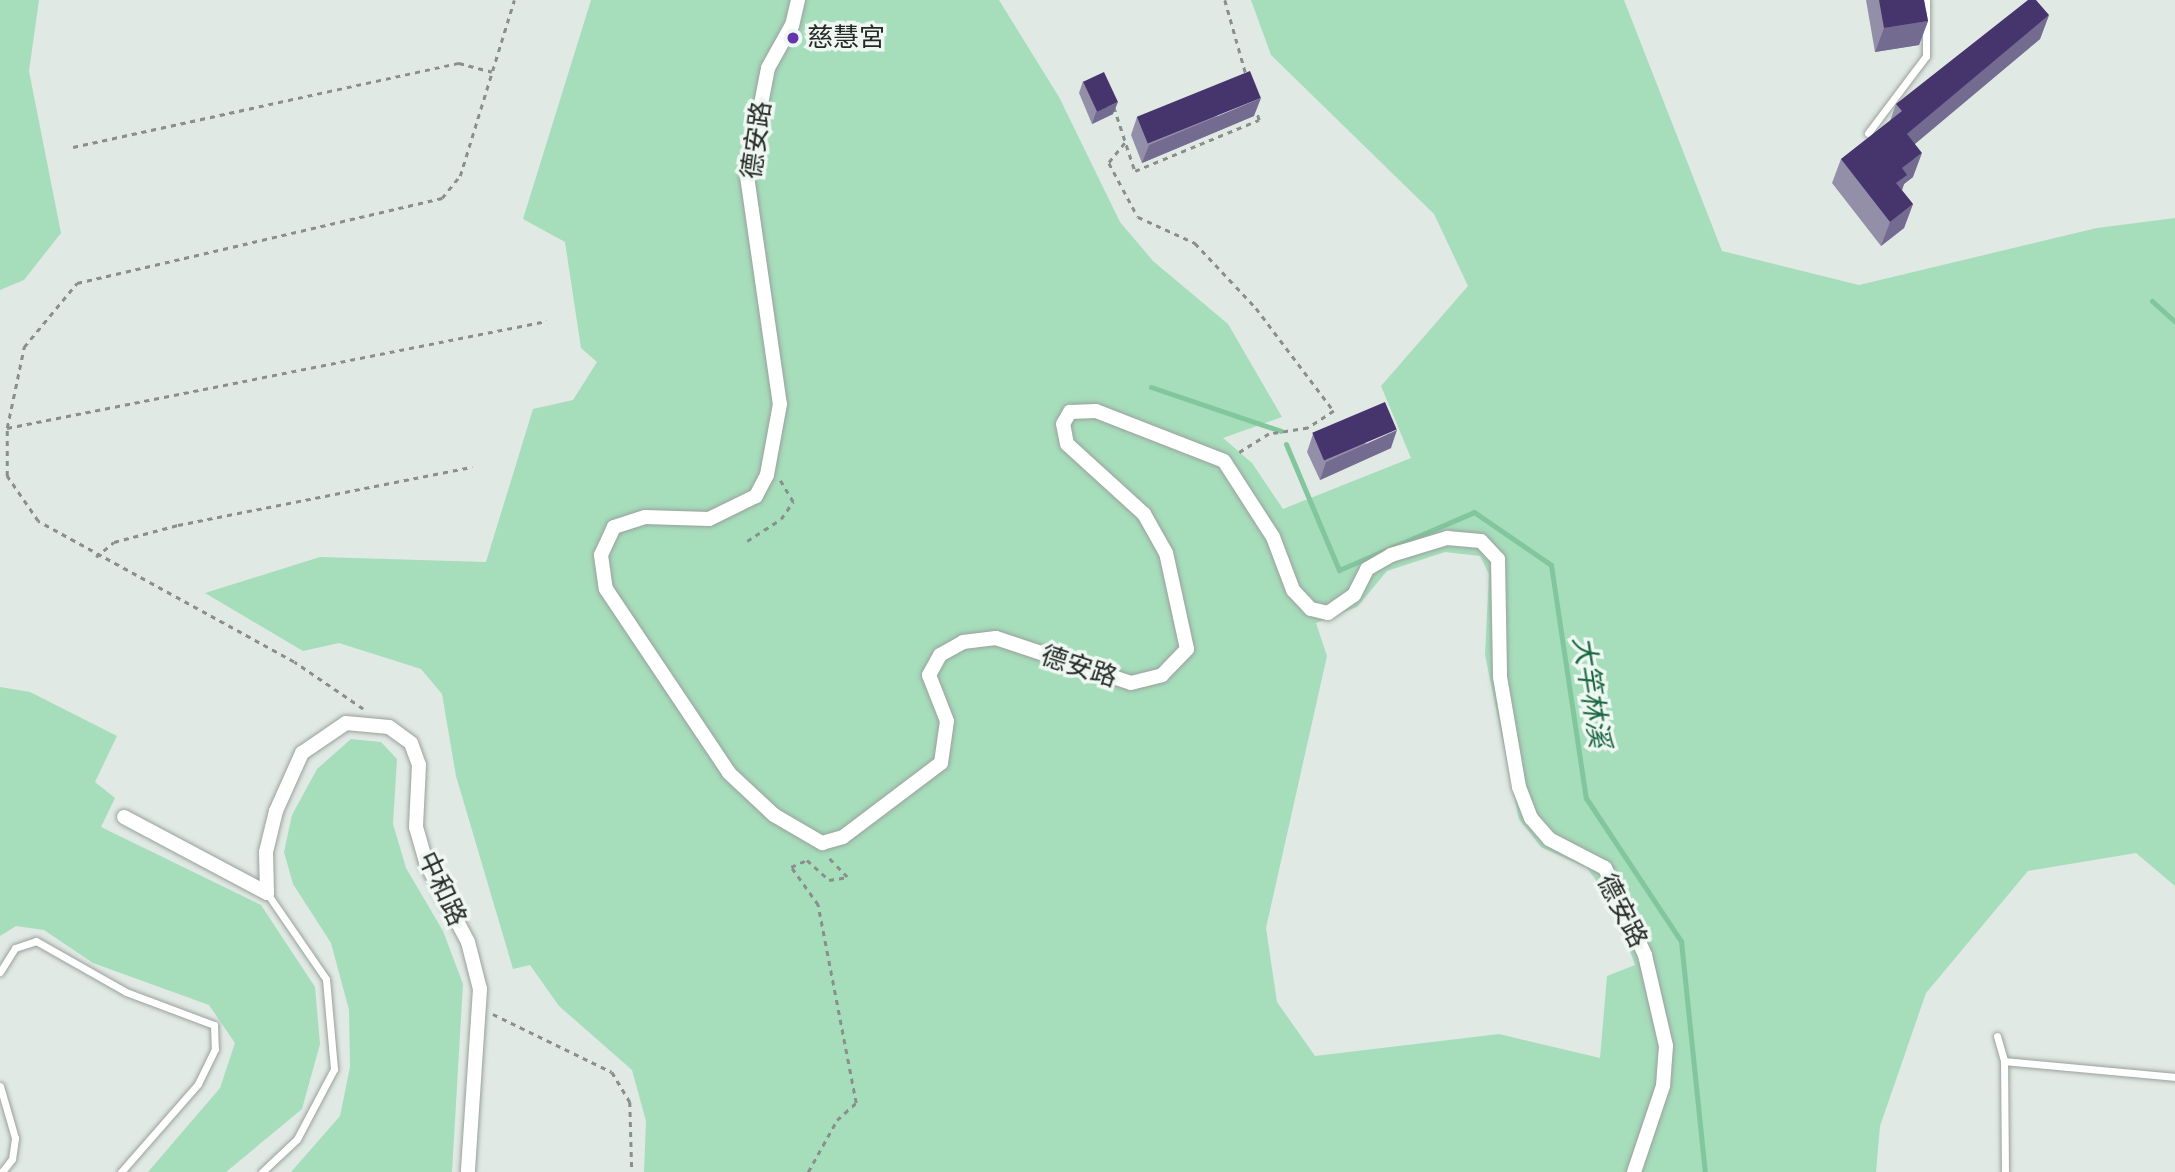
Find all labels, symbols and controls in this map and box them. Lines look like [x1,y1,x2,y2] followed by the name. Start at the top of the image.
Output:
[807,22,885,54] place label: 慈慧宮
[785,30,801,46] marker: 慈慧宮
[736,99,778,181] street label: 德安路
[1566,634,1616,750] water label: 大竿林溪
[1037,640,1121,694] street label: 德安路
[411,847,473,931] street label: 中和路
[1590,869,1654,953] street label: 德安路

